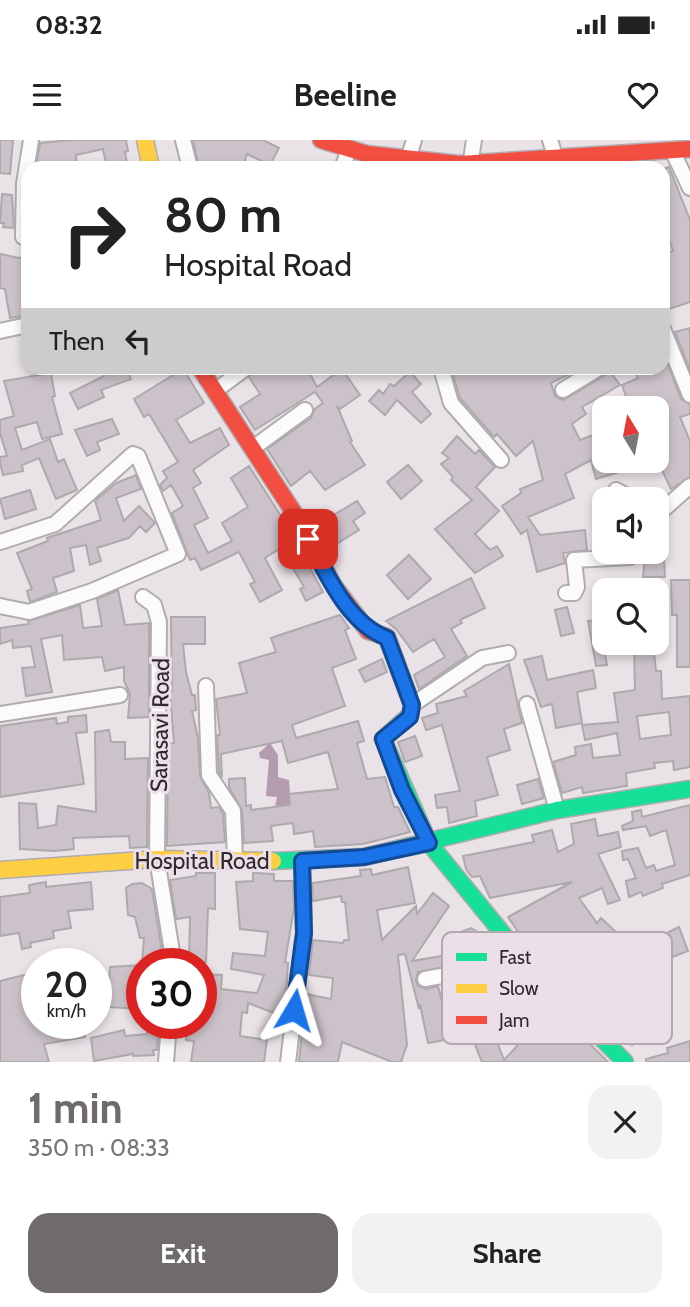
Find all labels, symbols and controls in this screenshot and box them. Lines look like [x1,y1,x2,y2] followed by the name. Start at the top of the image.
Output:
[35,9,103,41] text: 08:32
[293,75,397,114] text: Beeline
[28,76,66,114] icon: menu
[624,76,662,114] icon: heart
[164,185,282,244] text: 80 m
[49,189,140,280] icon: right
[164,245,352,284] text: Hospital Road
[119,322,157,360] icon: left
[49,325,105,357] text: Then
[592,396,668,472] north arrow
[592,396,669,655] map controls
[592,487,669,564] button: sound
[278,509,338,569] pin
[289,520,327,558] icon: arrive
[592,578,669,655] button: search
[145,658,175,792] street label: Sarasavi Road
[134,847,270,875] street label: Hospital Road
[442,932,672,1044] legend
[499,946,532,969] text: Fast
[126,948,217,1039] speed limit sign: 30
[45,963,88,1006] text: 20
[257,973,331,1047] position arrow
[499,977,539,1000] text: Slow
[47,1000,86,1022] text: km/h
[498,1009,529,1032] text: Jam
[28,1082,123,1134] text: 1 min
[588,1085,662,1159] button: close
[28,1134,170,1162] text: 350 m · 08:33
[28,1213,338,1293] button: Exit
[352,1213,662,1293] button: Share

